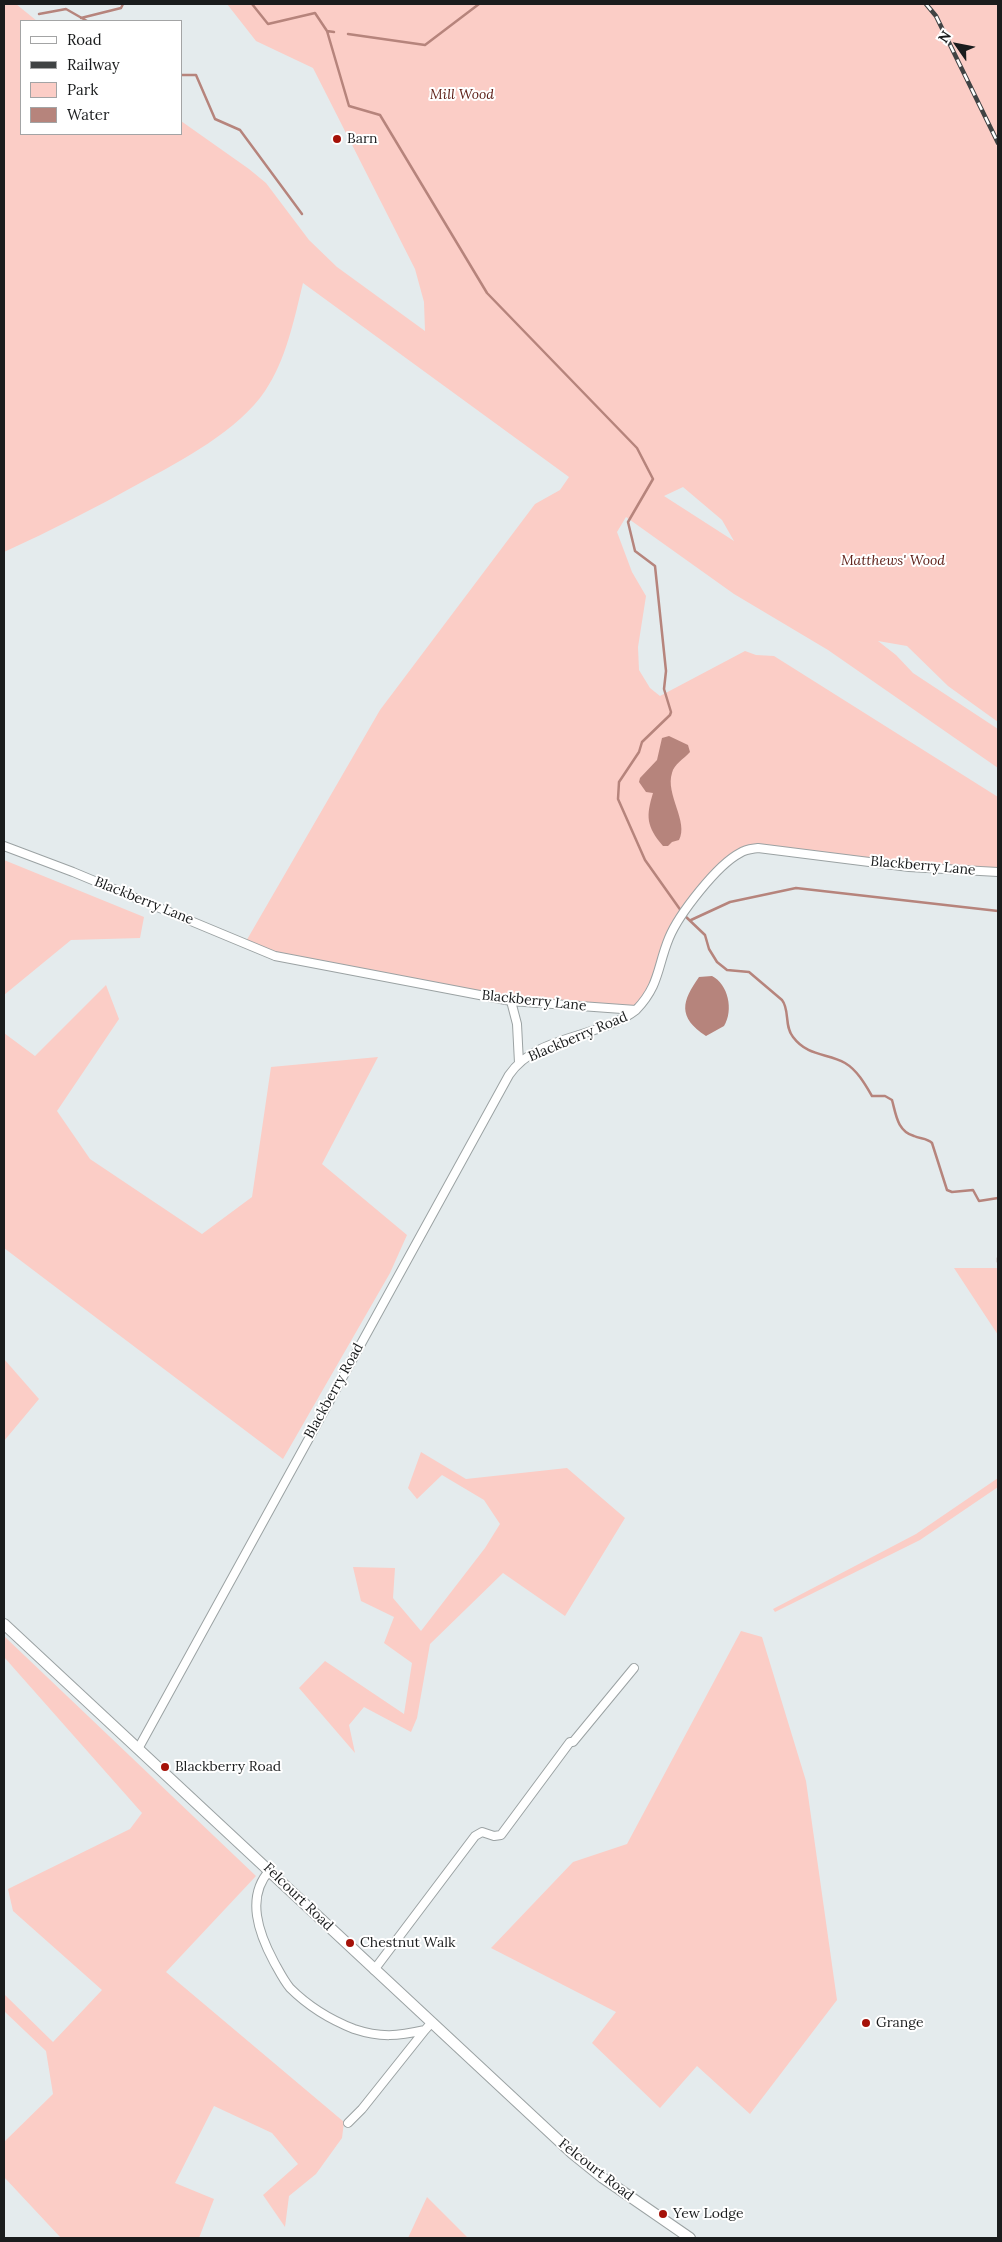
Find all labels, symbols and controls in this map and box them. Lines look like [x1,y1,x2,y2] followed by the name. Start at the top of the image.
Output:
[20,20,182,135] legend
[932,20,982,70] north arrow
[934,27,955,46] text: N
[67,30,102,49] text: Road
[67,55,120,74] text: Railway
[67,80,98,99] text: Park
[430,87,494,103] park label: Mill Wood
[67,105,109,124] text: Water
[347,131,377,147] place label: Barn
[331,133,343,145] marker: Barn
[841,553,945,569] park label: Matthews' Wood
[870,853,976,879] street label: Blackberry Lane
[92,873,196,929] street label: Blackberry Lane
[481,987,587,1015] street label: Blackberry Lane
[526,1009,630,1065] street label: Blackberry Road
[301,1340,367,1442] street label: Blackberry Road
[175,1759,281,1775] place label: Blackberry Road
[159,1761,171,1773] marker: Blackberry Road
[260,1860,336,1934] street label: Felcourt Road
[360,1935,456,1951] place label: Chestnut Walk
[344,1937,356,1949] marker: Chestnut Walk
[876,2015,924,2031] place label: Grange
[860,2017,872,2029] marker: Grange
[555,2136,637,2204] street label: Felcourt Road
[673,2206,744,2222] place label: Yew Lodge
[657,2208,669,2220] marker: Yew Lodge

